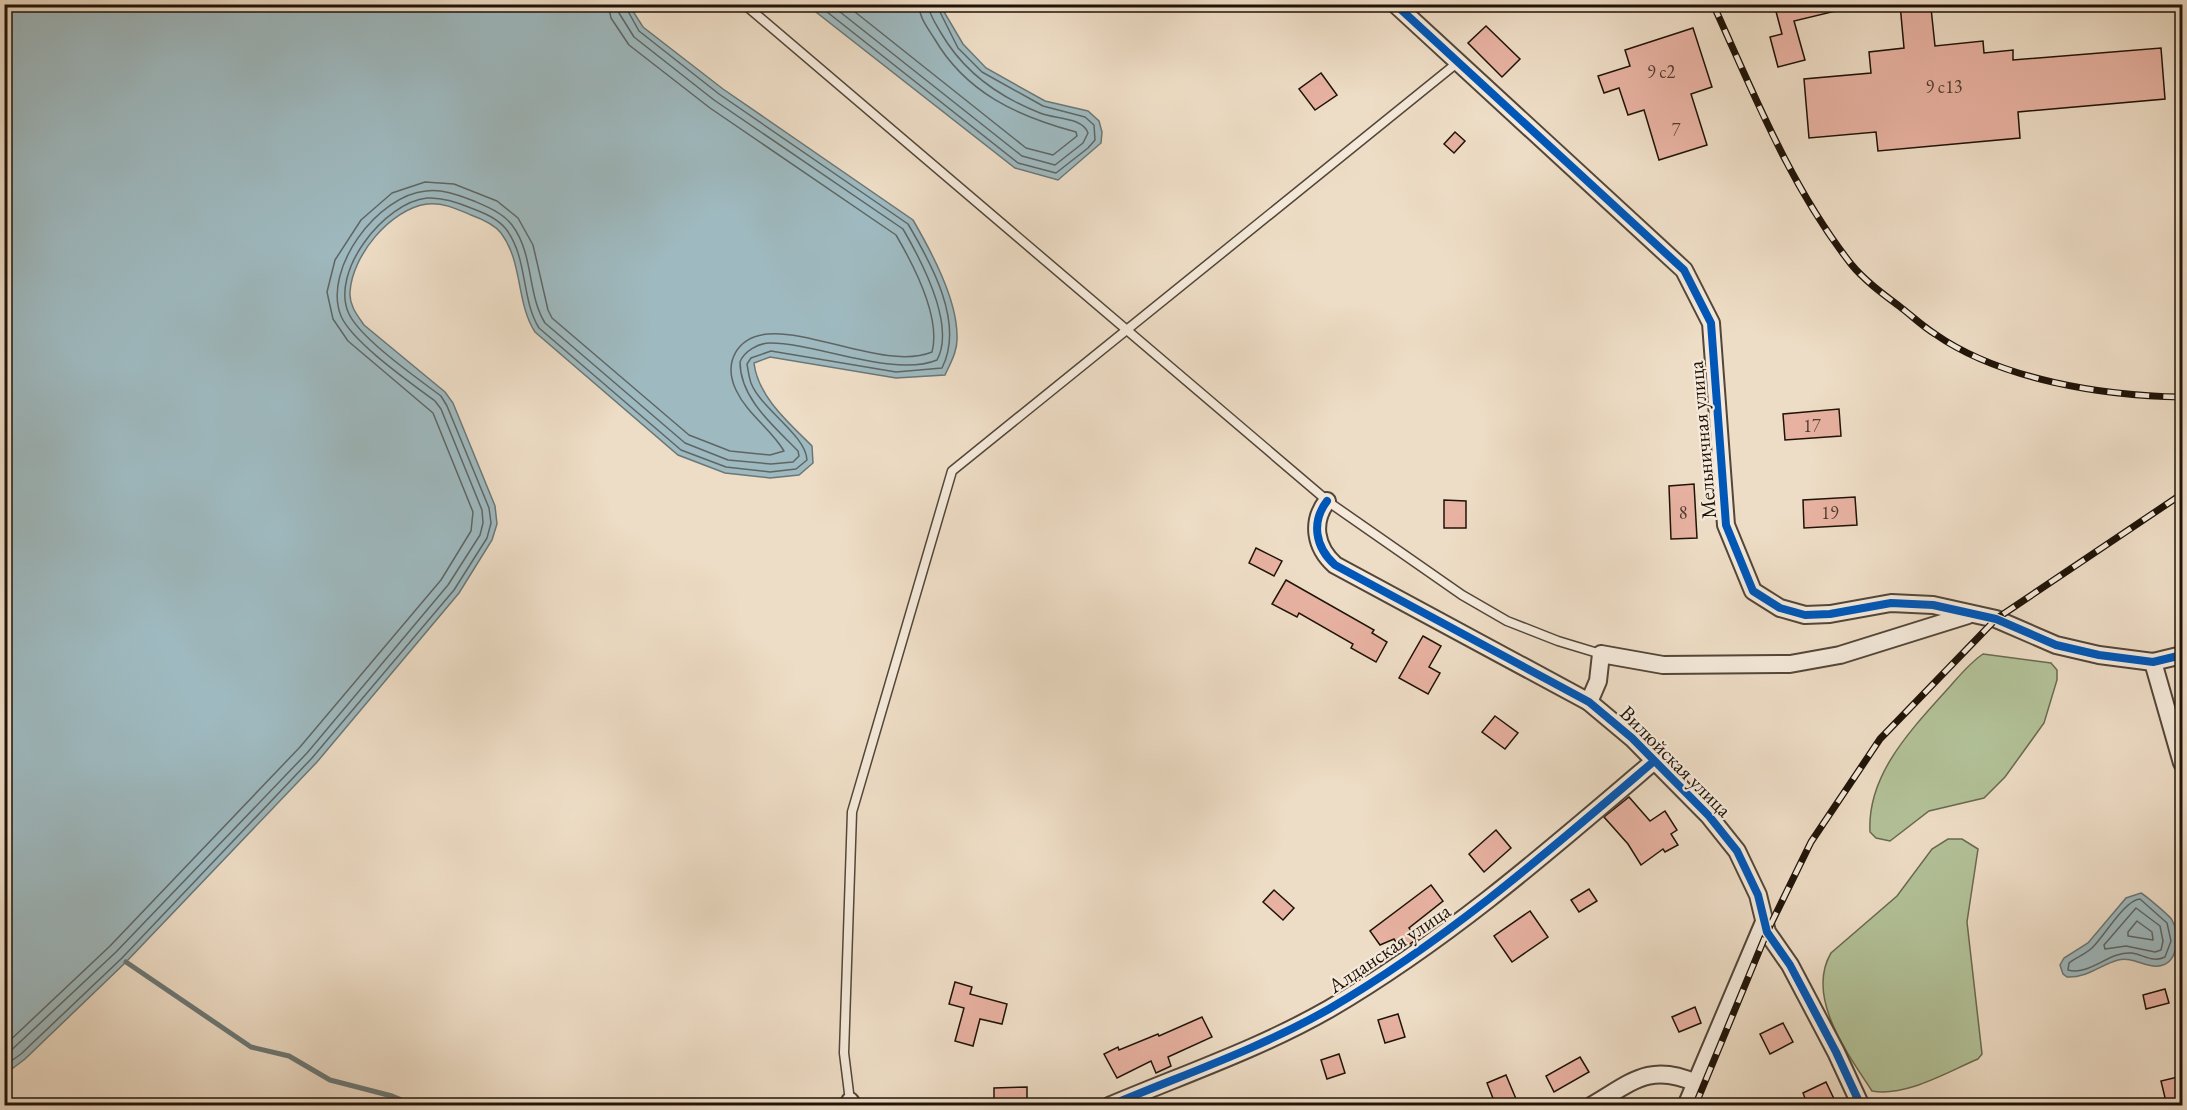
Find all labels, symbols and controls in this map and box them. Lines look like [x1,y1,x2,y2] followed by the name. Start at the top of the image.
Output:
[1647,60,1675,83] house number: 9 с2
[1926,75,1962,98] house number: 9 с13
[1672,118,1681,141] house number: 7
[1682,359,1722,520] street label: Мельничная улица
[1803,414,1821,437] house number: 17
[1679,501,1687,524] house number: 8
[1821,501,1839,524] house number: 19
[1614,699,1738,823] street label: Вилюйская улица
[1322,897,1456,1000] street label: Алданская улица

